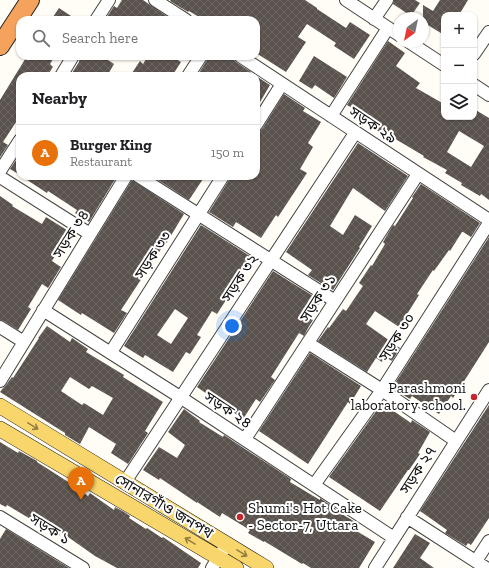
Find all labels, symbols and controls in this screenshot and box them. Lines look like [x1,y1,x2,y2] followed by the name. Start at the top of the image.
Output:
[393,12,429,48] north arrow
[441,12,477,120] map controls
[441,12,477,48] button: +
[16,16,260,60] search box
[30,27,52,49] icon: search
[62,29,138,47] text: Search here
[441,48,477,84] button: −
[441,84,477,120] button: layers
[32,88,87,108] text: Nearby
[345,102,400,147] street label: সড়ক ২৯
[70,136,152,154] text: Burger King
[41,145,49,160] text: A
[211,145,244,160] text: 150 m
[70,154,132,169] text: Restaurant
[49,207,93,262] street label: সড়ক ৩৪
[130,228,175,283] street label: সড়ক ৩৩
[217,251,262,306] street label: সড়ক ৩২
[295,271,340,326] street label: সড়ক ৩১
[374,310,419,365] street label: সড়ক ৩০
[222,316,242,336] your location
[351,379,466,414] place label: Parashmoni laboratory school.
[200,387,255,432] street label: সড়ক ২৪
[469,392,479,402] marker: Parashmoni laboratory school.
[27,423,39,431] one-way arrow
[395,443,440,498] street label: সড়ক ২৭
[68,467,94,500] pin: A
[112,470,217,543] street label: সোনারগাঁও জনপথ
[248,499,362,534] place label: Shumi's Hot Cake - Sector-7, Uttara
[26,509,74,548] street label: সড়ক ১
[235,512,245,522] marker: Shumi's Hot Cake - Sector-7, Uttara
[185,537,196,545] one-way arrow
[236,549,247,557] one-way arrow

